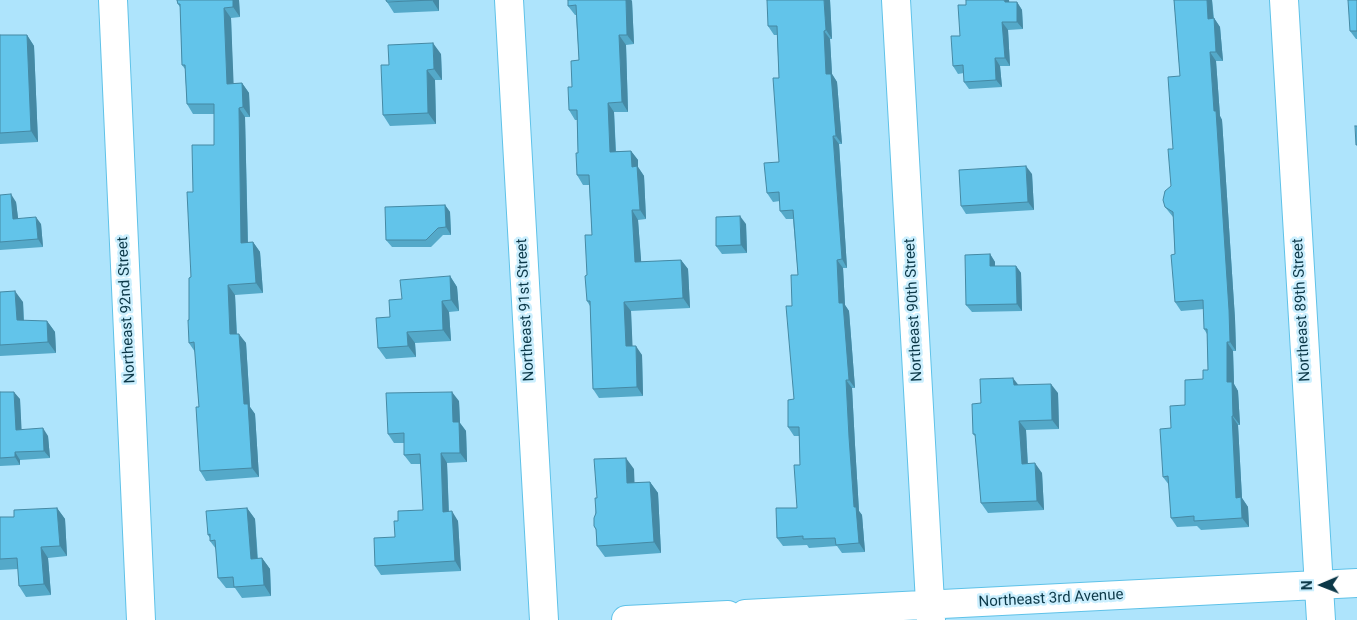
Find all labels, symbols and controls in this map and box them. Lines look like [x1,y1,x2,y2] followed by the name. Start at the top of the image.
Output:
[114,236,140,384] street label: Northeast 92nd Street
[513,238,539,382] street label: Northeast 91st Street
[901,238,927,382] street label: Northeast 90th Street
[1289,238,1315,382] street label: Northeast 89th Street
[1297,560,1347,610] north arrow
[1299,580,1315,590] text: N
[978,586,1124,612] street label: Northeast 3rd Avenue

